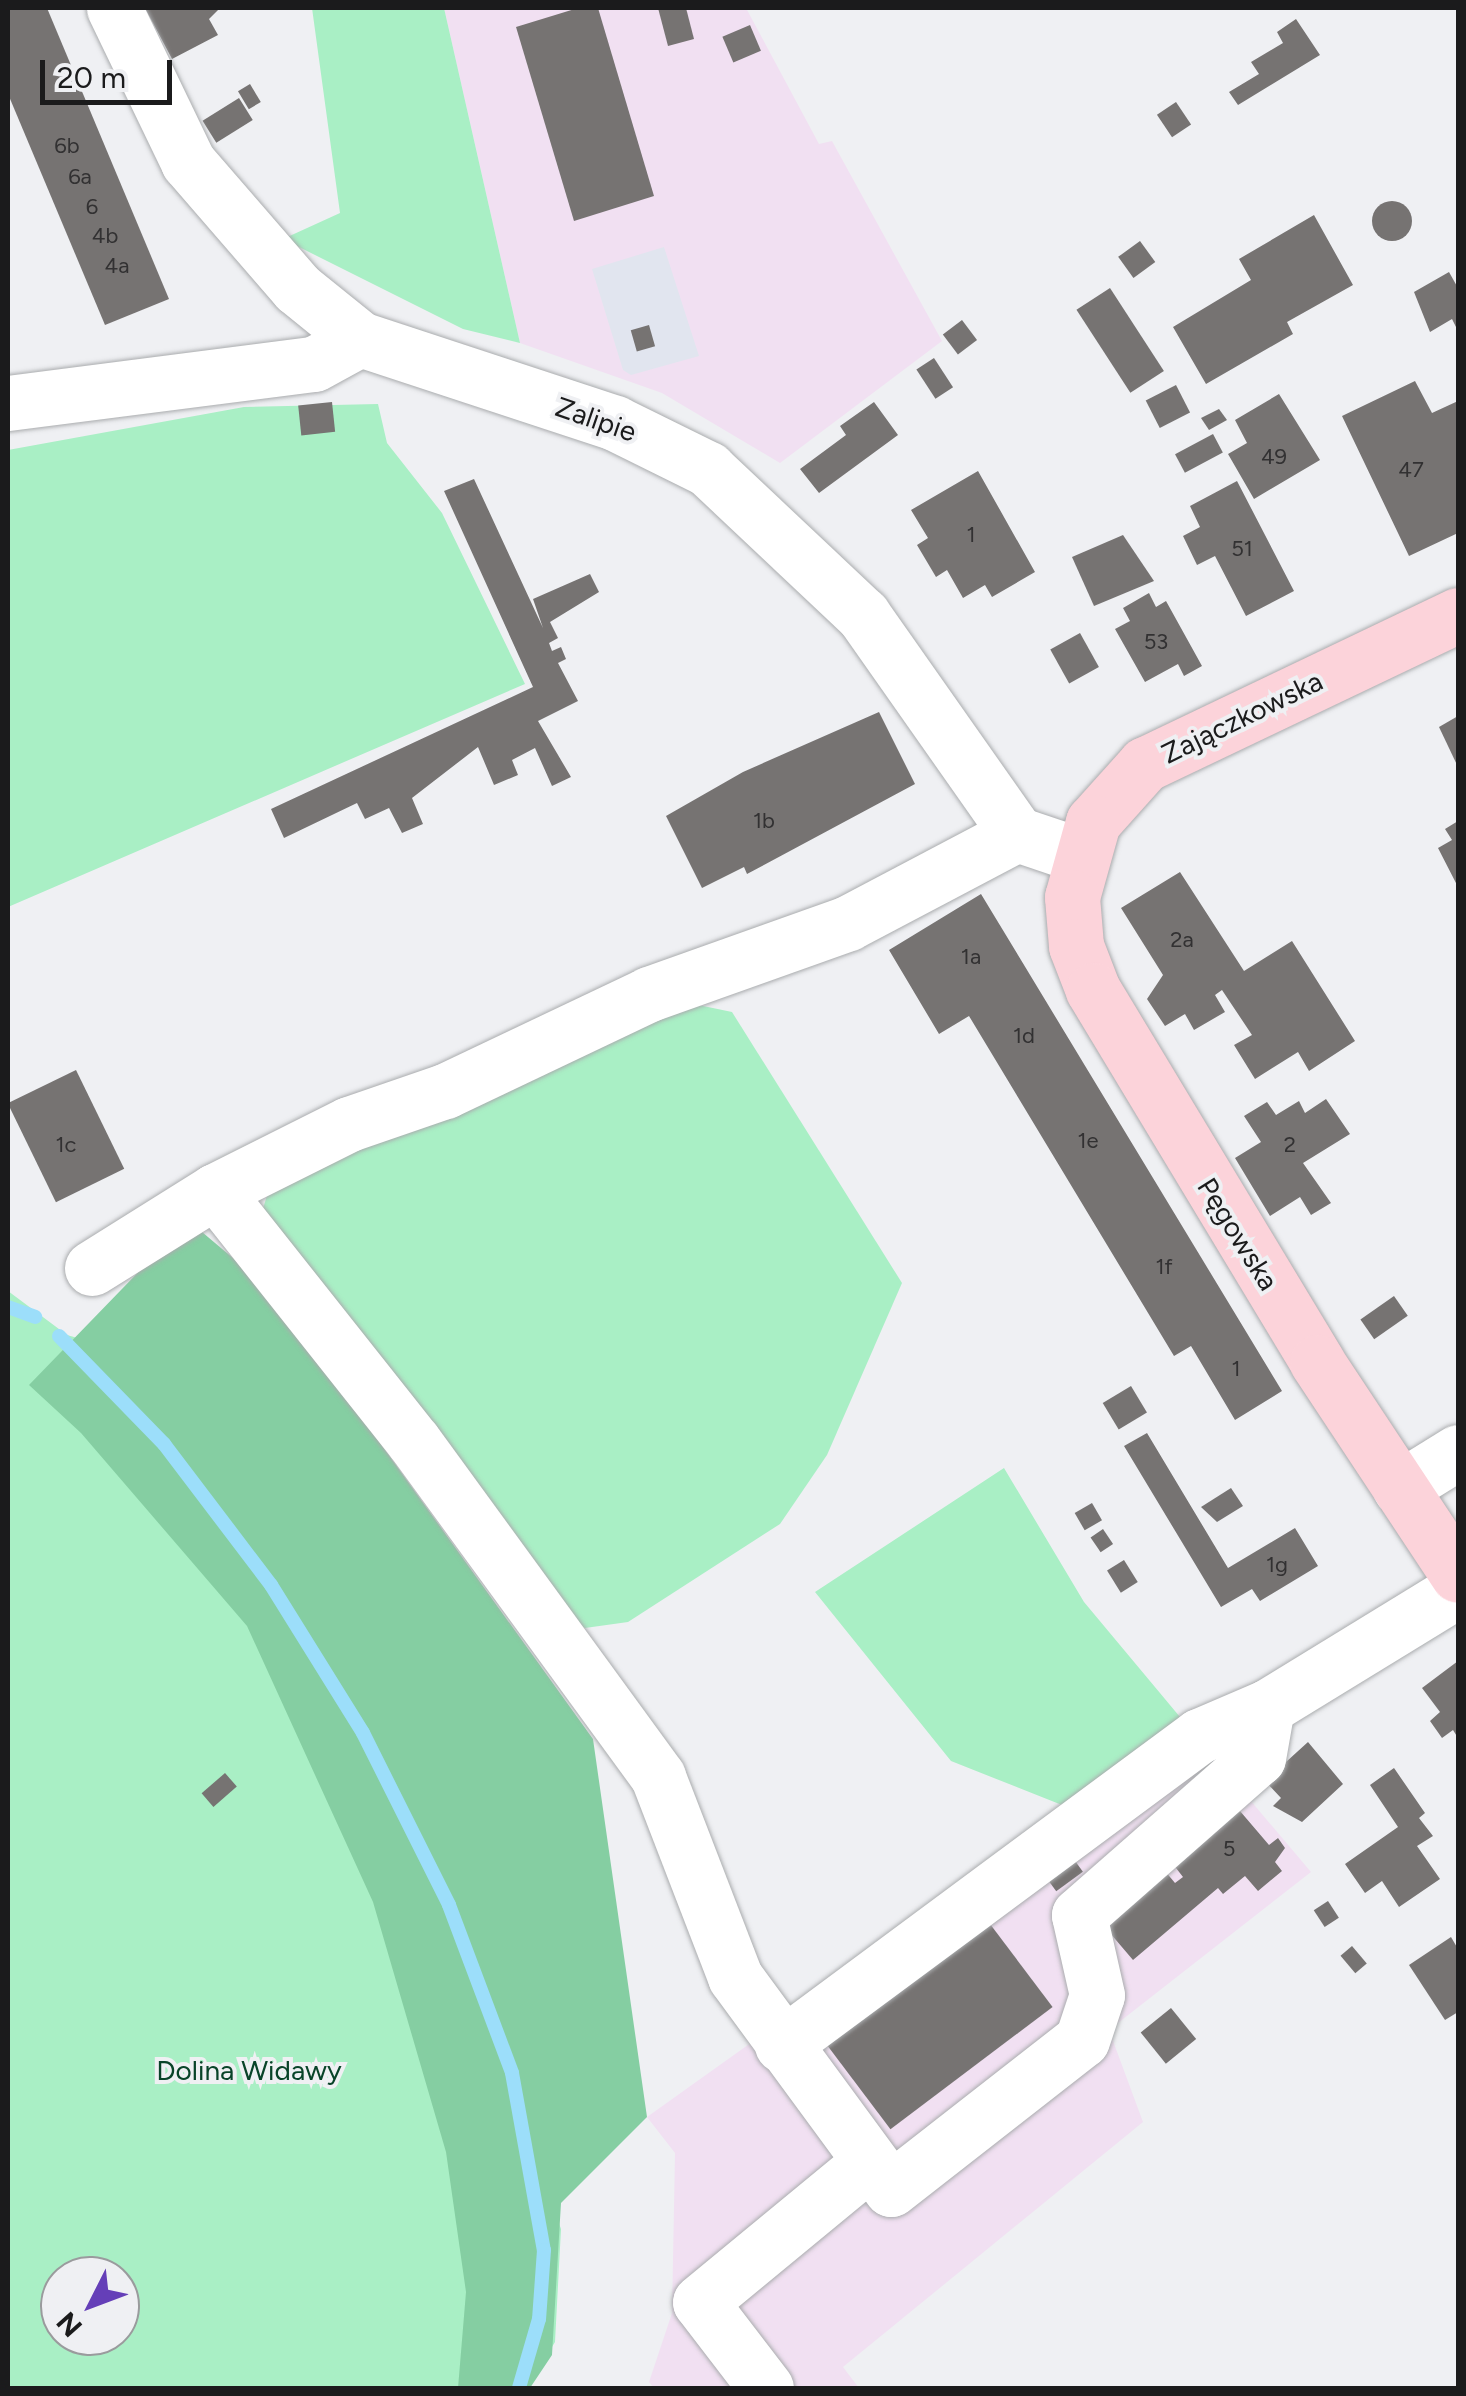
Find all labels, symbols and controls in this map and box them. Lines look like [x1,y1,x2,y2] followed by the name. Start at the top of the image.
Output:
[45,40,178,102] scale bar
[57,59,126,96] text: 20 m
[54,133,80,159] house number: 6b
[68,164,92,190] house number: 6a
[86,194,98,220] house number: 6
[92,223,118,249] house number: 4b
[105,253,129,279] house number: 4a
[551,390,641,448] street label: Zalipie
[1261,444,1287,470] house number: 49
[1398,457,1424,483] house number: 47
[966,522,976,548] house number: 1
[1231,536,1253,562] house number: 51
[1144,629,1168,655] house number: 53
[1156,664,1328,770] street label: Zajączkowska
[753,808,775,834] house number: 1b
[1170,927,1194,953] house number: 2a
[961,944,981,970] house number: 1a
[1013,1023,1035,1049] house number: 1d
[1077,1128,1099,1154] house number: 1e
[56,1132,76,1158] house number: 1c
[1284,1132,1296,1158] house number: 2
[1190,1172,1286,1296] street label: Pęgowska
[1155,1254,1173,1280] house number: 1f
[1231,1356,1241,1382] house number: 1
[1266,1552,1288,1578] house number: 1g
[1223,1836,1235,1862] house number: 5
[156,2053,342,2087] park label: Dolina Widawy
[40,2256,140,2356] north arrow
[49,2305,89,2344] text: N

